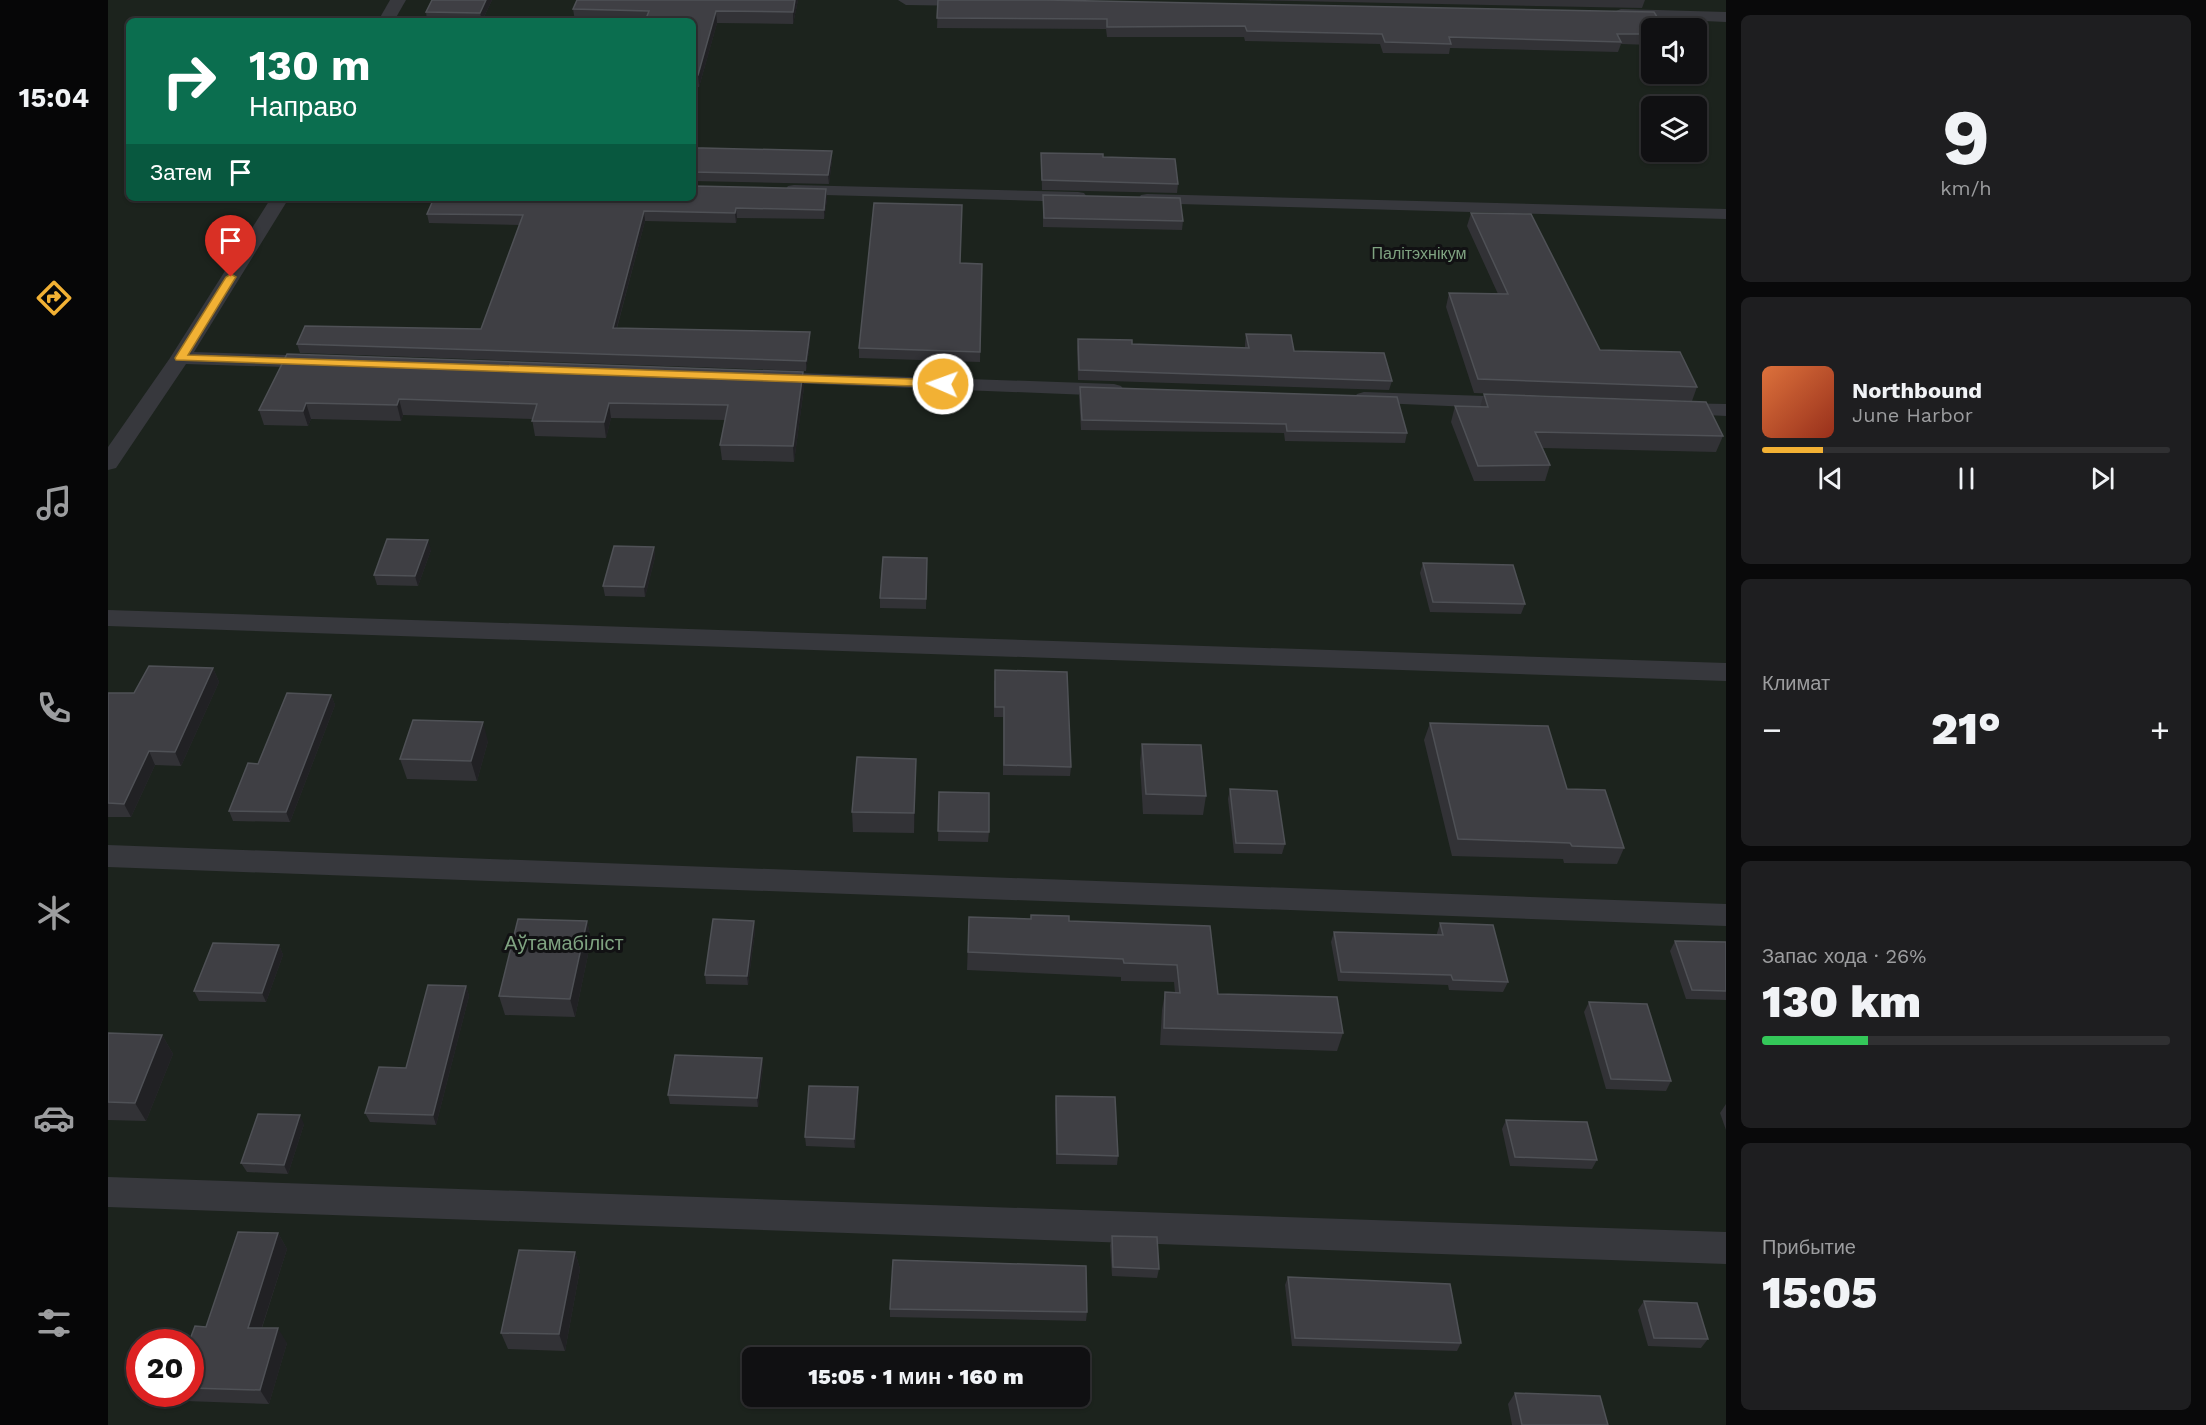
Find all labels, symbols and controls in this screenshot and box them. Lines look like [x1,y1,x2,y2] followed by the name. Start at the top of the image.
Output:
[1641,18,1707,162] map controls
[1641,18,1707,84] button: sound
[249,41,371,90] text: 130 m
[150,42,228,120] icon: right
[19,82,89,114] text: 15:04
[249,91,357,123] text: Направо
[1942,91,1990,183] text: 9
[1641,96,1707,162] button: layers
[224,156,257,189] icon: arrive
[150,160,212,185] text: Затем
[1940,176,1992,200] text: km/h
[205,215,256,277] pin
[214,224,247,257] icon: arrive
[1372,244,1467,263] park label: Палітэхнікум
[33,277,75,319] icon: directions
[911,352,975,416] position arrow
[1852,378,1982,403] text: Northbound
[1852,403,1973,427] text: June Harbor
[1814,462,1847,495] icon: previous
[1950,462,1983,495] icon: pause
[2086,462,2119,495] icon: next
[33,482,75,524] icon: music
[1762,671,1830,695] text: Климат
[33,687,75,729] icon: phone
[1931,702,2001,755] text: 21°
[1762,710,1782,749] text: −
[2150,710,2170,749] text: +
[33,892,75,934] icon: climate
[504,931,624,955] park label: Аўтамабіліст
[1762,944,1926,968] text: Запас хода · 26%
[1762,975,1921,1028] text: 130 km
[33,1097,75,1139] icon: car
[1762,1235,1856,1259] text: Прибытие
[1762,1266,1877,1319] text: 15:05
[33,1302,75,1344] icon: filters
[126,1329,204,1407] speed limit sign: 20
[808,1364,1024,1389] text: 15:05 · 1 мин · 160 m

